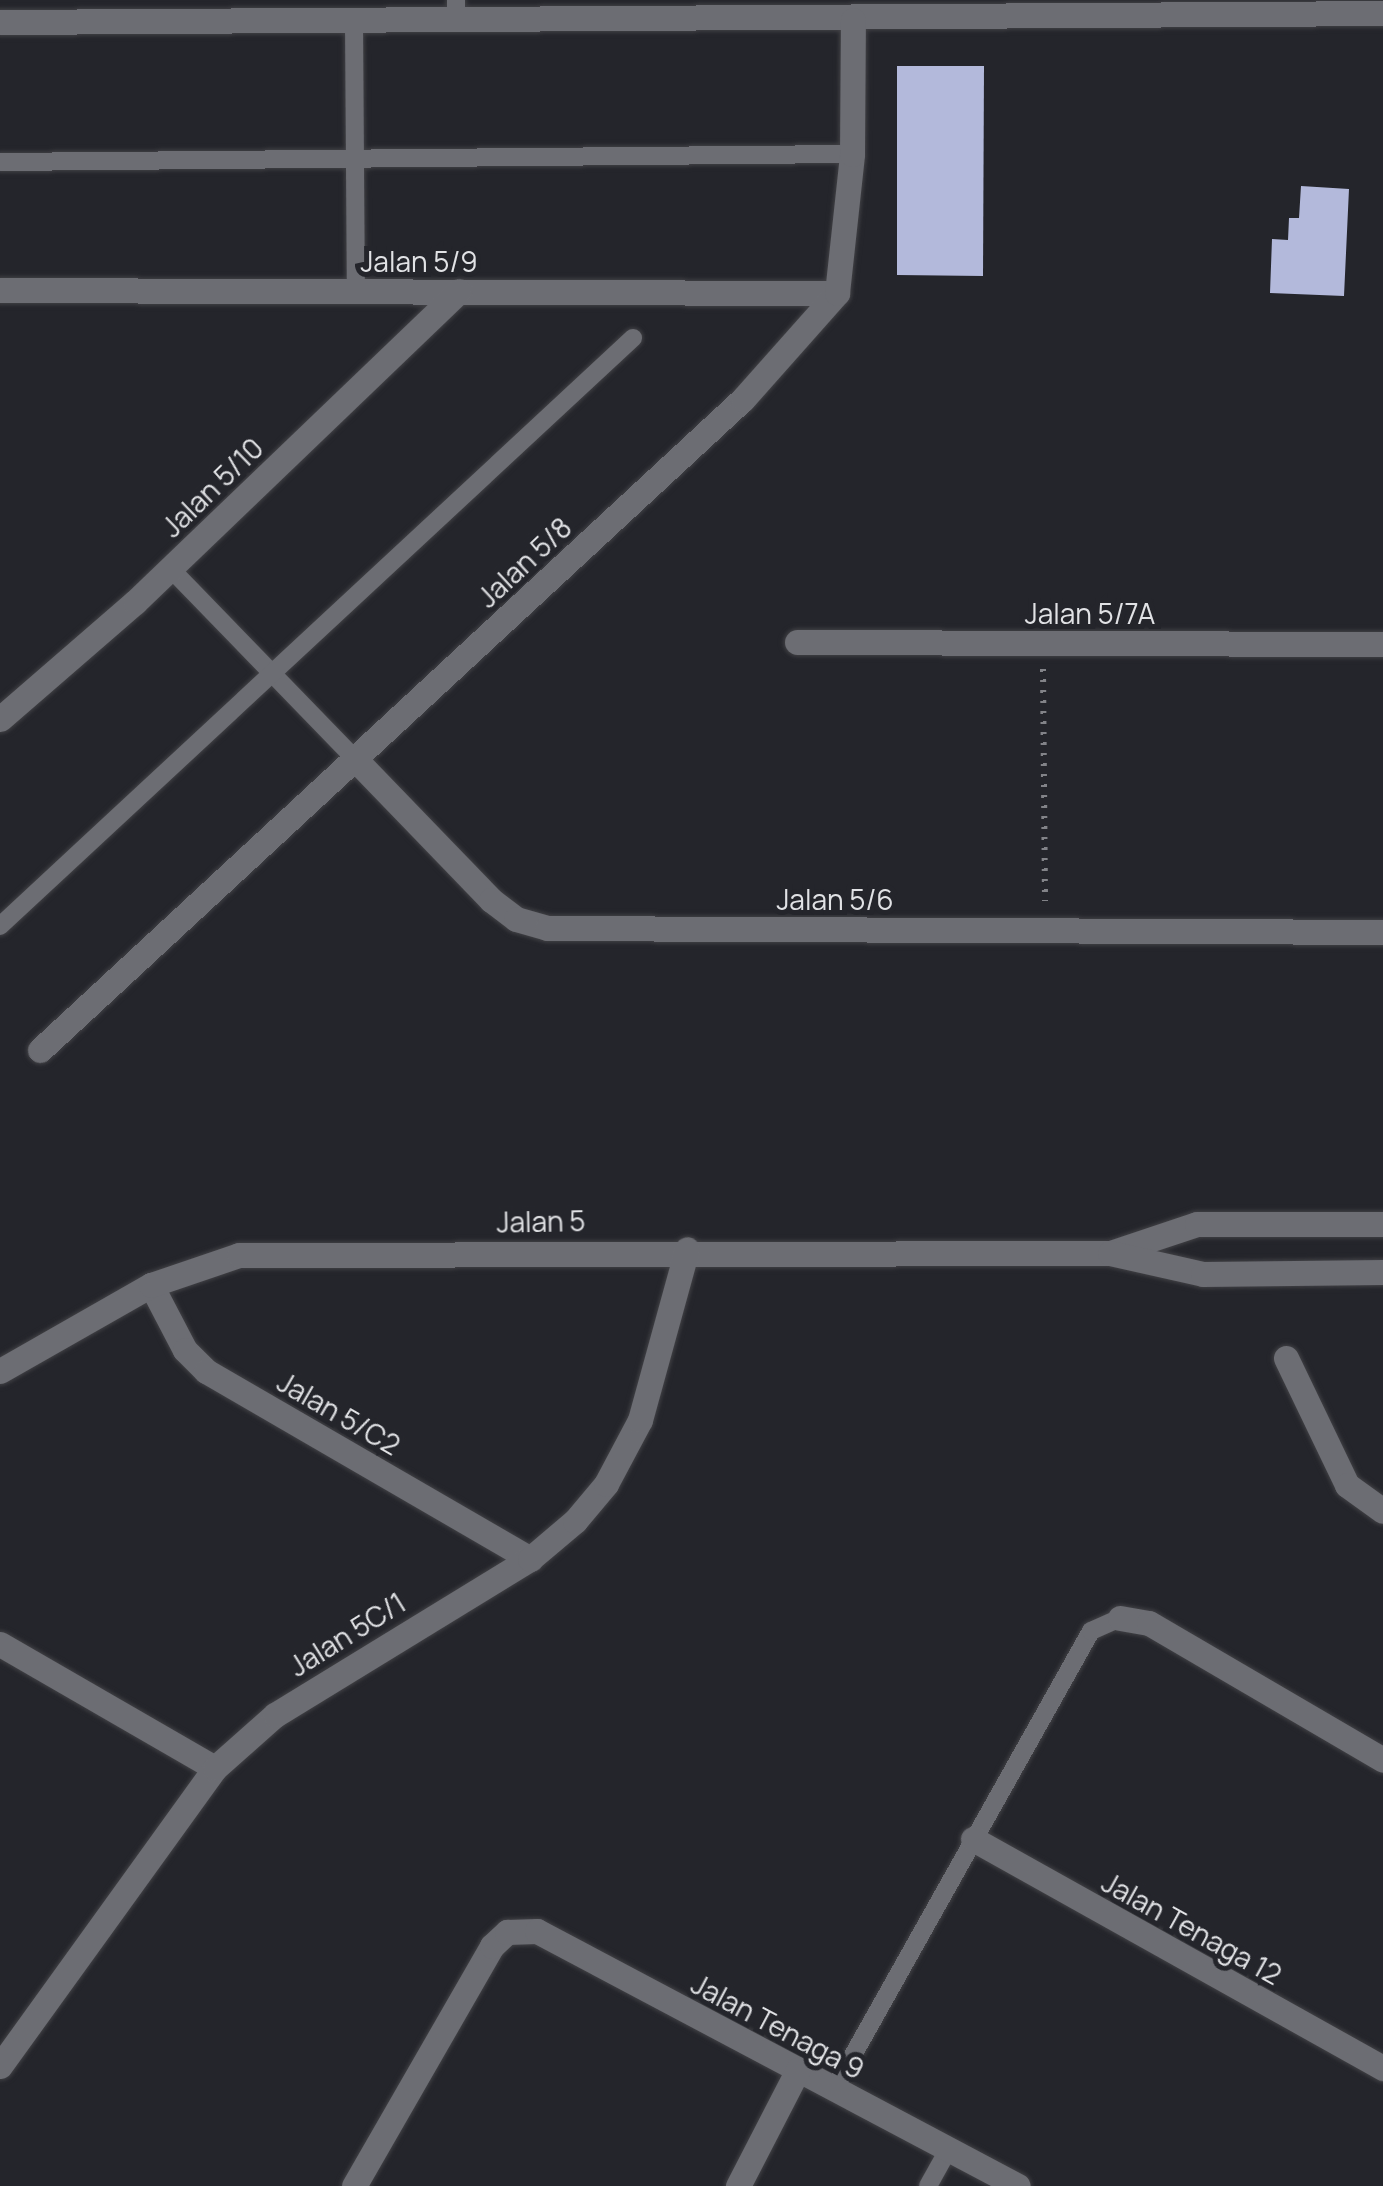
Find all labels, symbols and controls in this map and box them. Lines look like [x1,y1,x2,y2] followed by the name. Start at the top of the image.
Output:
[360,244,478,278] street label: Jalan 5/9
[154,431,270,543] street label: Jalan 5/10
[470,510,578,614] street label: Jalan 5/8
[1025,596,1155,630] street label: Jalan 5/7A
[776,882,894,916] street label: Jalan 5/6
[496,1203,586,1239] street label: Jalan 5
[272,1364,406,1462] street label: Jalan 5/C2
[283,1585,411,1683] street label: Jalan 5C/1
[1096,1865,1288,1991] street label: Jalan Tenaga 12
[686,1966,870,2086] street label: Jalan Tenaga 9

